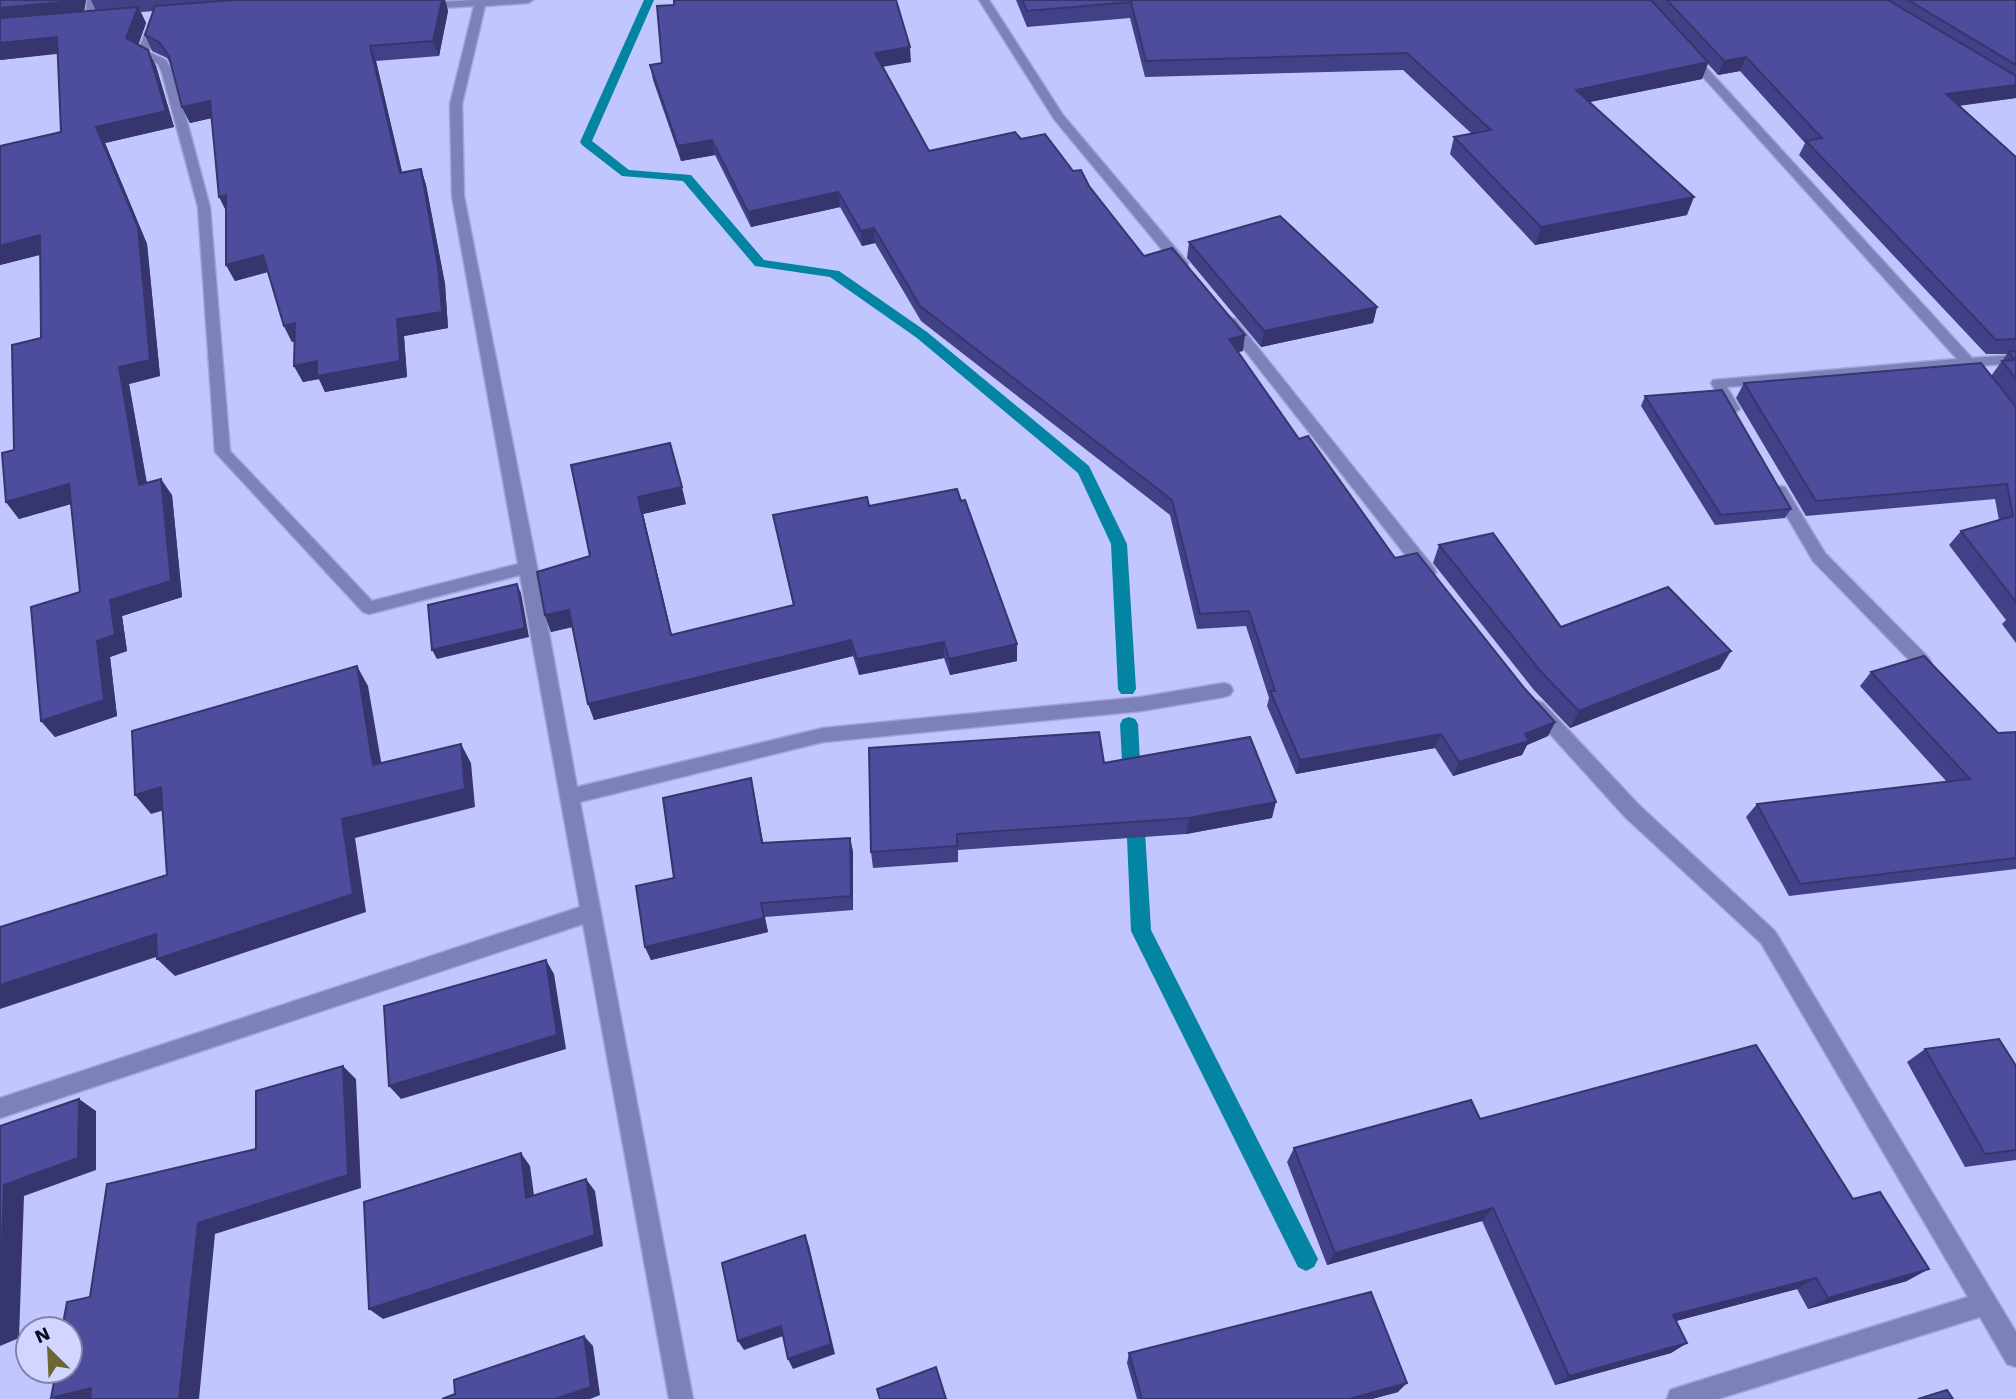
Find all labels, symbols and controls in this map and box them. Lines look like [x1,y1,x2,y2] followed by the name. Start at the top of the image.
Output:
[14,1315,84,1385] north arrow
[31,1322,53,1348] text: N

